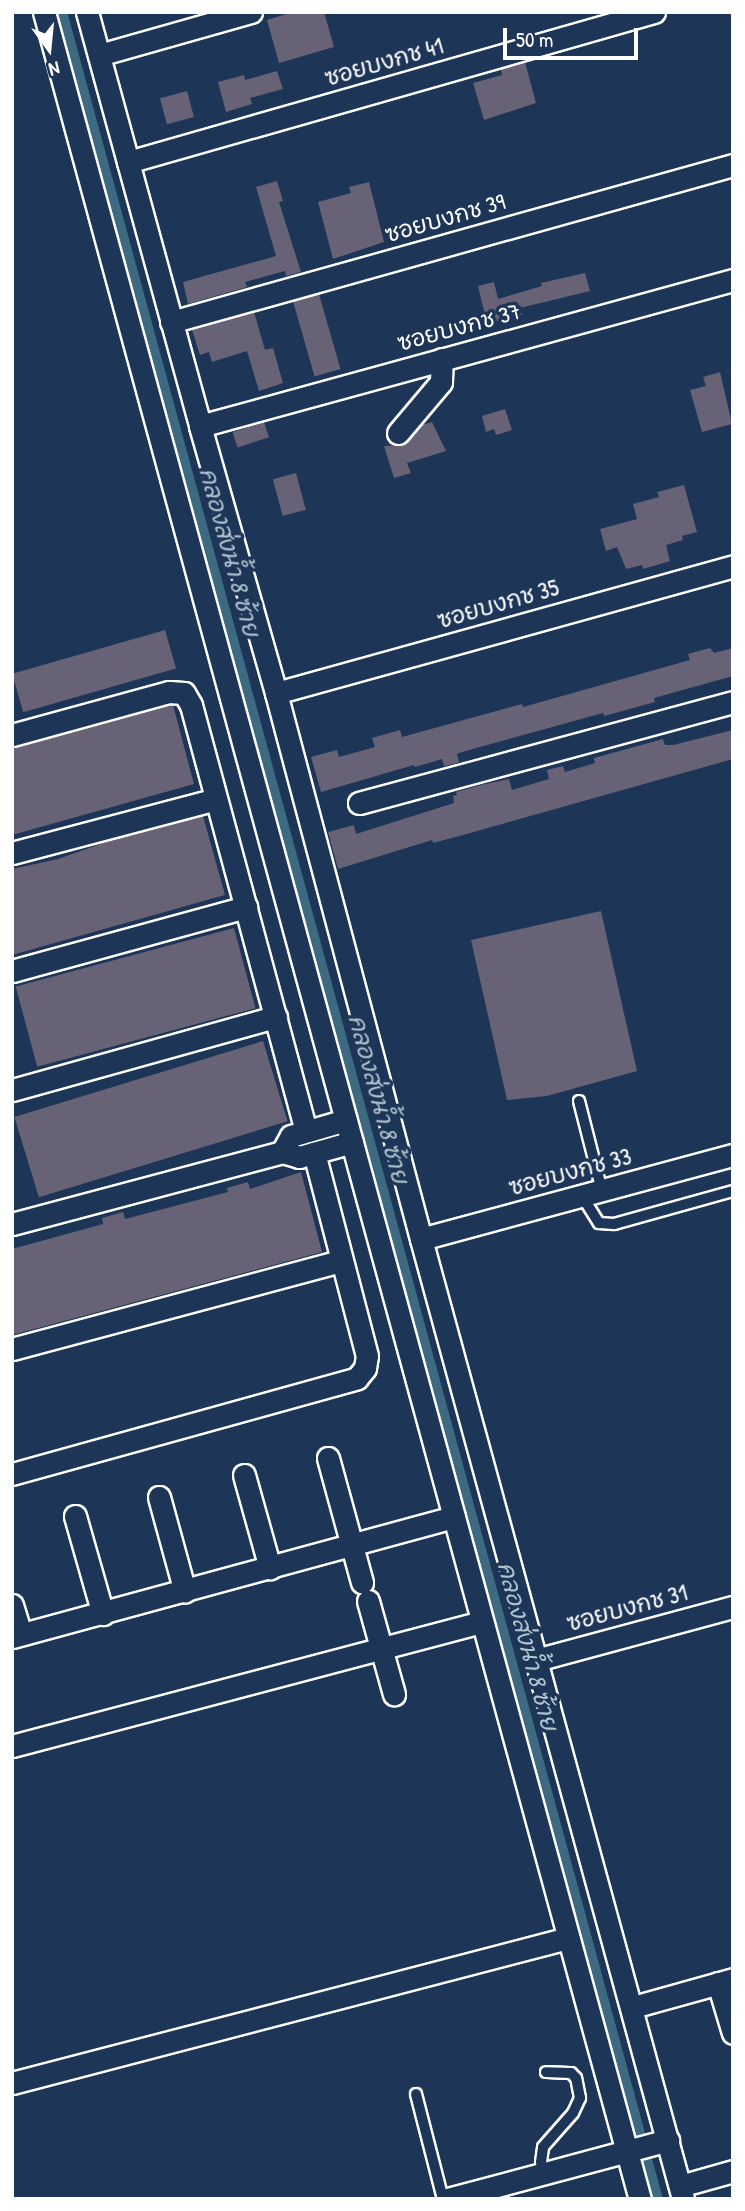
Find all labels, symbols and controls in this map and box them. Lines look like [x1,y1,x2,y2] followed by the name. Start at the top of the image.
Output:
[14,14,84,84] north arrow
[507,14,642,58] scale bar
[516,25,553,54] text: 50 m
[322,32,446,92] street label: ซอยบงกช 41
[46,55,63,83] text: N
[382,188,508,248] street label: ซอยบงกช 39
[394,297,524,357] street label: ซอยบงกช 37
[194,465,266,639] water label: คลองส่งน้ำ 8 ซ้าย
[434,574,562,634] street label: ซอยบงกช 35
[343,1012,415,1186] water label: คลองส่งน้ำ 8 ซ้าย
[506,1142,634,1202] street label: ซอยบงกช 33
[492,1559,564,1733] water label: คลองส่งน้ำ 8 ซ้าย
[564,1579,690,1637] street label: ซอยบงกช 31

